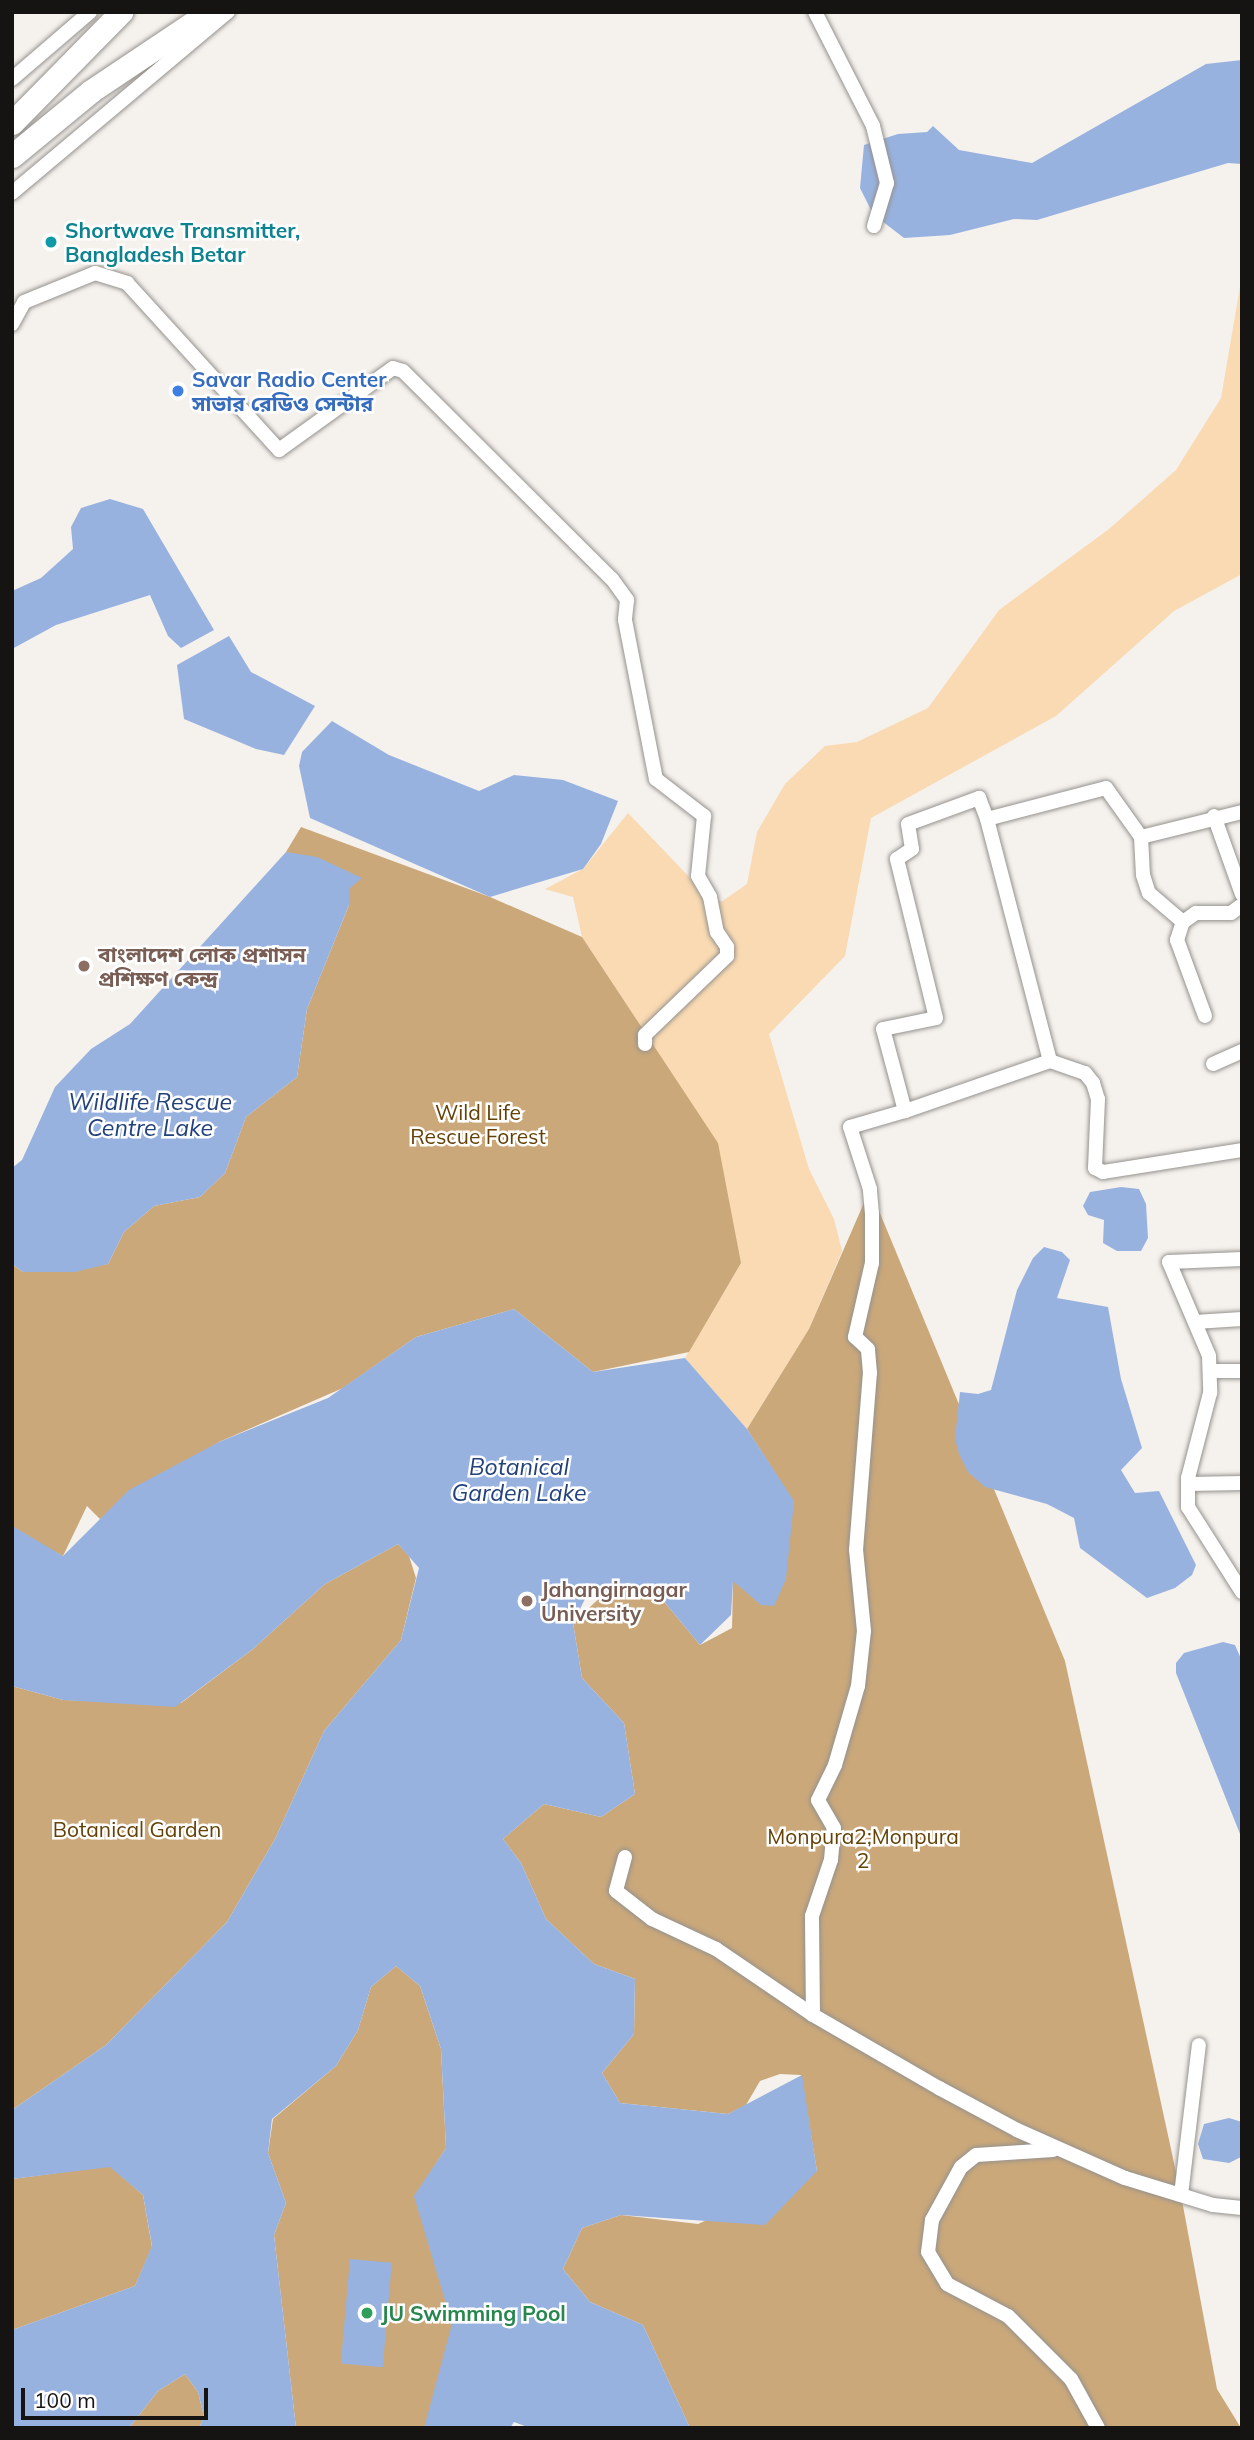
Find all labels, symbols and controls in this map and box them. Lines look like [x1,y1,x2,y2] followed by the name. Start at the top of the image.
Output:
[65,217,300,267] place label: Shortwave Transmitter, Bangladesh Betar
[43,234,59,250] marker: Shortwave Transmitter, Bangladesh Betar
[192,366,386,416] place label: Savar Radio Center সাভার রেডিও সেন্টার
[170,383,186,399] marker: Savar Radio Center সাভার রেডিও সেন্টার
[98,941,306,991] place label: বাংলাদেশ লোক প্রশাসন প্রশিক্ষণ কেন্দ্র
[76,958,92,974] marker: বাংলাদেশ লোক প্রশাসন প্রশিক্ষণ কেন্দ্র
[68,1088,232,1142] water label: Wildlife Rescue Centre Lake
[410,1099,546,1149] park label: Wild Life Rescue Forest
[451,1453,587,1507] water label: Botanical Garden Lake
[541,1576,687,1626] place label: Jahangirnagar University
[519,1593,535,1609] marker: Jahangirnagar University
[53,1816,221,1842] park label: Botanical Garden
[767,1823,959,1873] park label: Monpura2;Monpura 2
[381,2300,566,2326] place label: JU Swimming Pool
[359,2305,375,2321] marker: JU Swimming Pool
[24,2374,212,2418] scale bar
[34,2387,96,2413] text: 100 m

